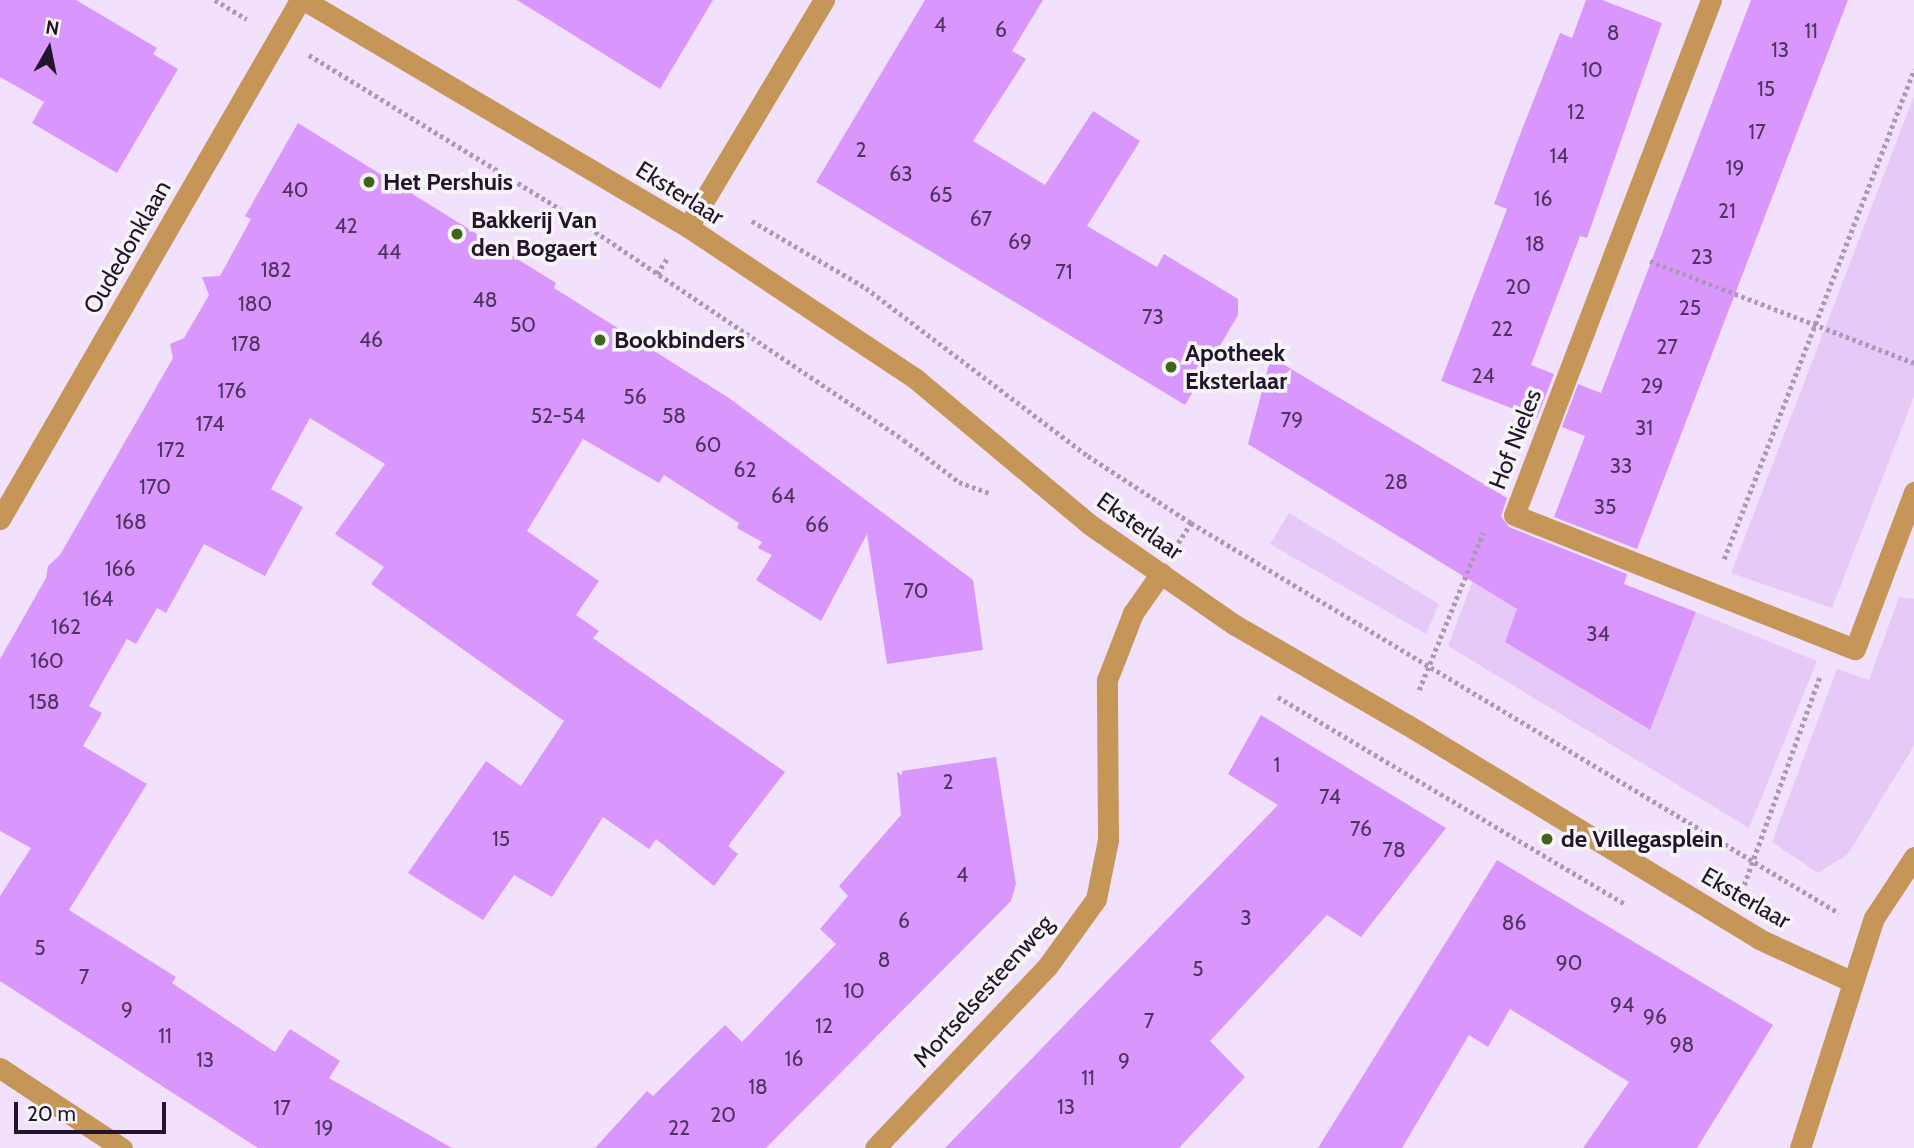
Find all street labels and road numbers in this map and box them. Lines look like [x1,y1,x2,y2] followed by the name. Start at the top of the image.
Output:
[631,155,729,231] street label: Eksterlaar
[77,175,177,319] street label: Oudedonklaan
[1483,385,1547,493] street label: Hof Nieles
[1092,486,1188,566] street label: Eksterlaar
[1696,861,1796,935] street label: Eksterlaar
[907,909,1059,1073] street label: Mortselsesteenweg

